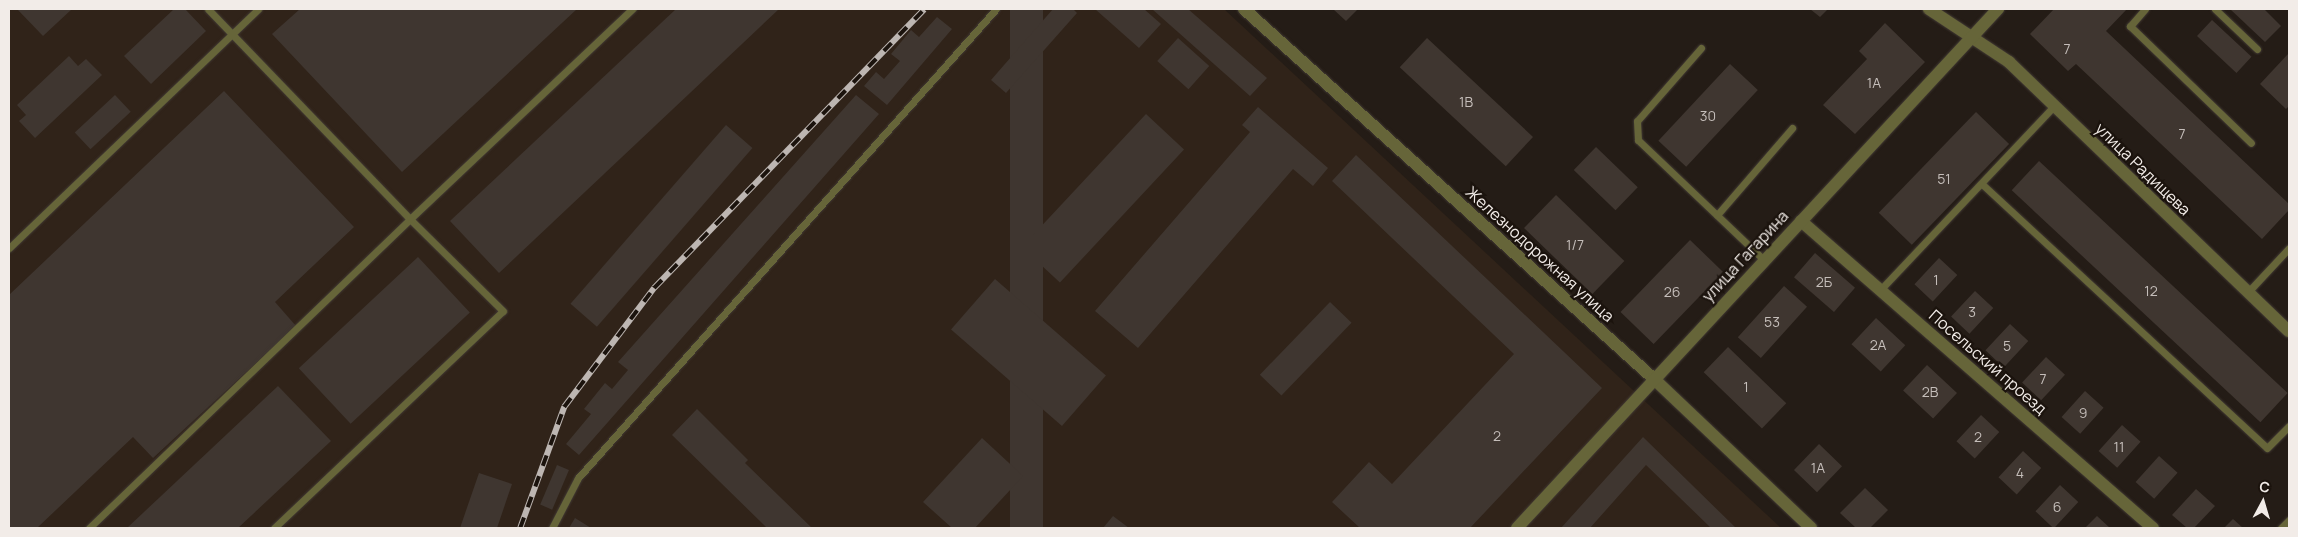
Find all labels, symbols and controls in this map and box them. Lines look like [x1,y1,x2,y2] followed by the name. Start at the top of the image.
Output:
[2063,41,2071,57] house number: 7
[1867,75,1881,91] house number: 1А
[1459,94,1473,110] house number: 1В
[1700,108,1716,124] house number: 30
[2091,119,2195,219] street label: улица Радищева
[2178,126,2186,142] house number: 7
[1937,171,1951,187] house number: 51
[1462,182,1618,326] street label: Железнодорожная улица
[1698,206,1792,306] street label: улица Гагарина
[1566,237,1584,253] house number: 1/7
[1933,272,1939,288] house number: 1
[1816,274,1832,290] house number: 2Б
[2144,283,2158,299] house number: 12
[1664,284,1680,300] house number: 26
[1968,304,1976,320] house number: 3
[1925,306,2051,418] street label: Посельский проезд
[1764,314,1780,330] house number: 53
[1870,337,1886,353] house number: 2А
[2003,338,2011,354] house number: 5
[2039,371,2047,387] house number: 7
[1743,379,1749,395] house number: 1
[1922,384,1938,400] house number: 2В
[2079,405,2087,421] house number: 9
[1493,428,1501,444] house number: 2
[1974,429,1982,445] house number: 2
[2114,439,2124,455] house number: 11
[1811,460,1825,476] house number: 1А
[2016,465,2024,481] house number: 4
[2238,477,2288,527] north arrow
[2258,477,2271,497] text: С
[2053,499,2061,515] house number: 6

